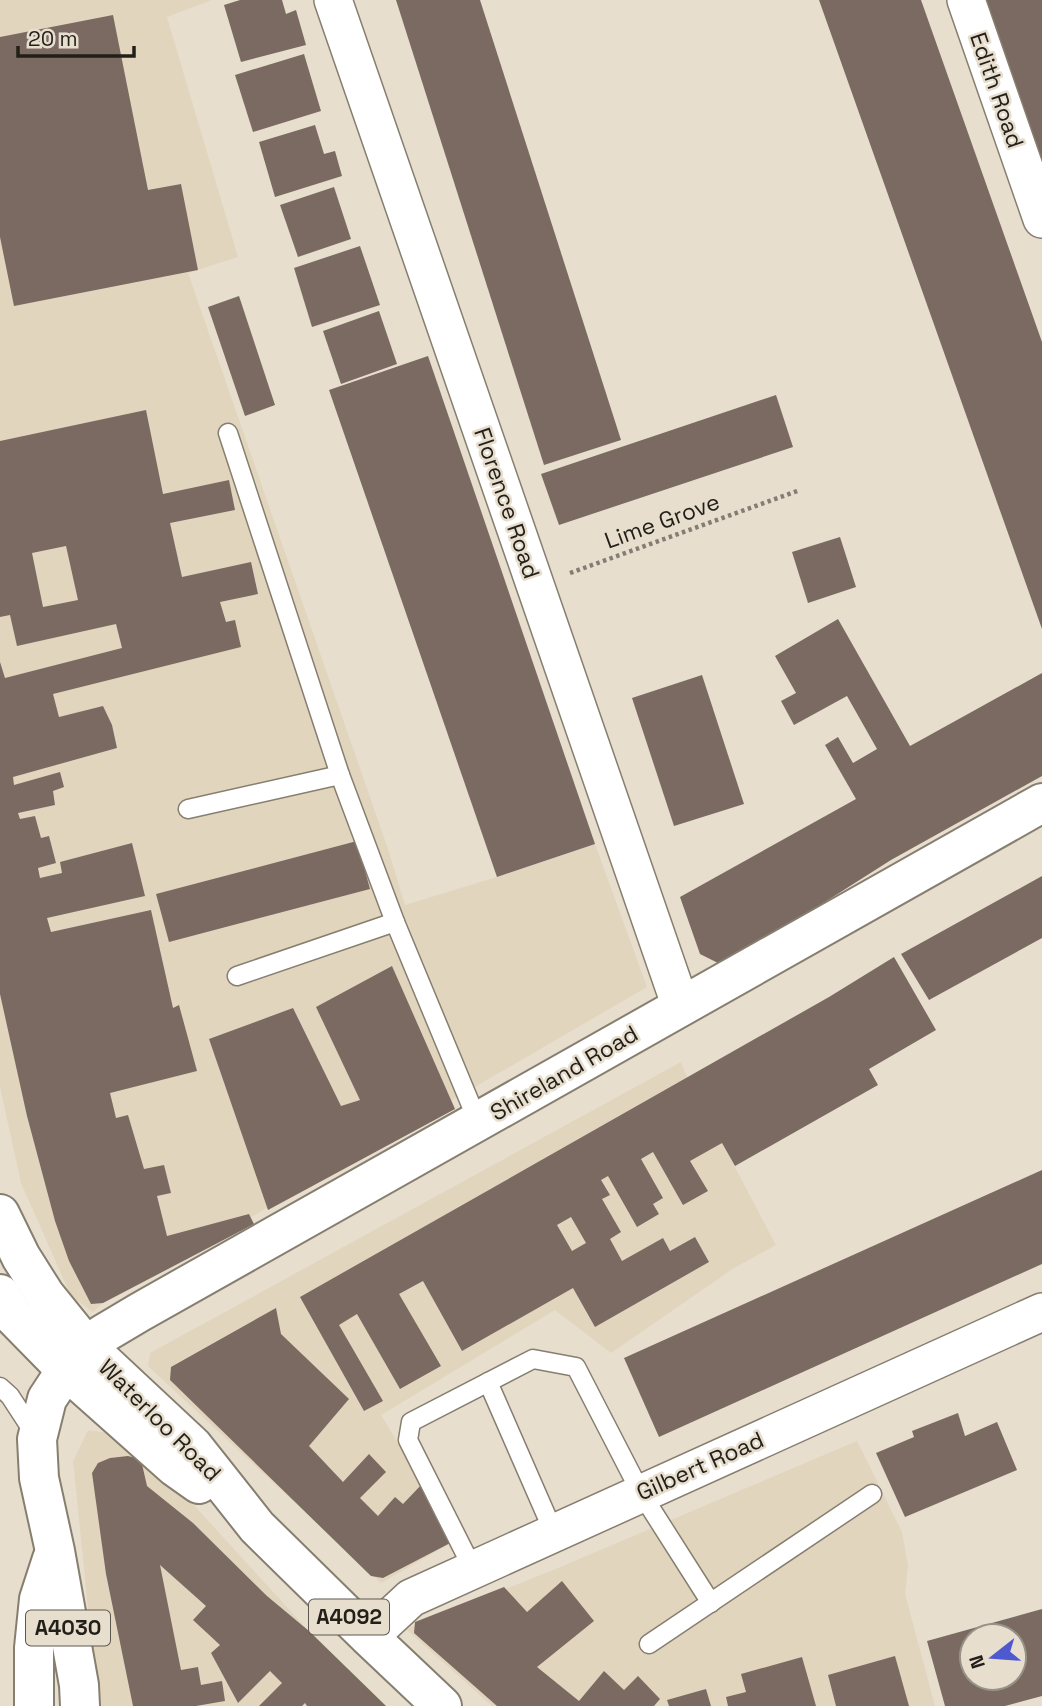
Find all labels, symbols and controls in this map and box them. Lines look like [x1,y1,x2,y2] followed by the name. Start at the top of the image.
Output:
[18,14,133,58] scale bar
[28,25,78,52] text: 20 m
[963,28,1031,152] street label: Edith Road
[467,423,547,583] street label: Florence Road
[600,486,724,556] street label: Lime Grove
[485,1019,643,1127] street label: Shireland Road
[92,1352,228,1488] street label: Waterloo Road
[632,1425,768,1507] street label: Gilbert Road
[309,1600,389,1634] road number: A4092
[26,1610,110,1646] road number: A4030
[958,1622,1028,1692] north arrow
[963,1652,991,1672] text: N

